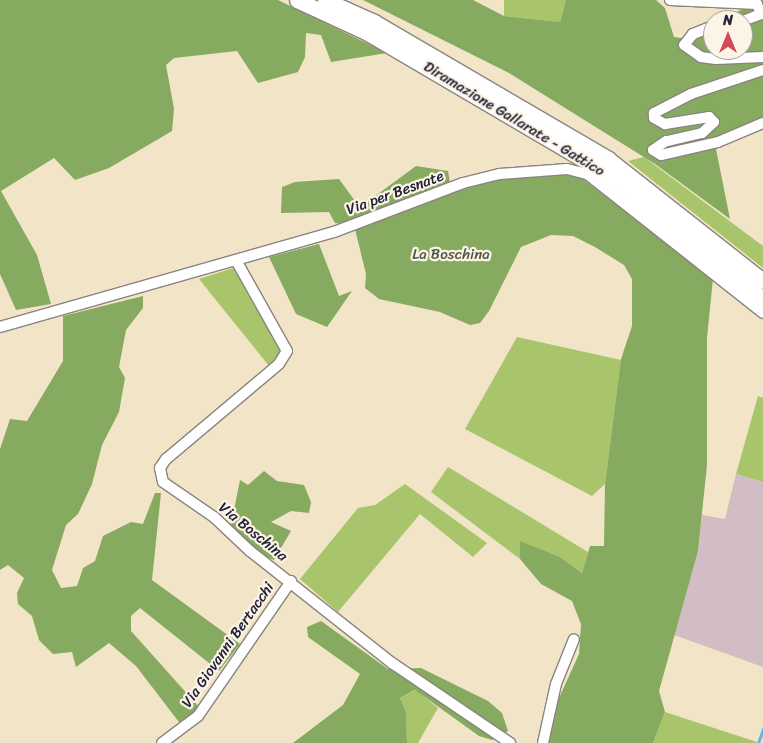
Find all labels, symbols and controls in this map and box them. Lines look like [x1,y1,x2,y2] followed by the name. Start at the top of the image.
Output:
[723,8,733,33] text: N
[703,10,753,60] north arrow
[420,58,608,180] street label: Diramazione Gallarate - Gattico
[343,167,447,219] street label: Via per Besnate
[412,246,490,264] park label: La Boschina
[215,499,291,565] street label: Via Boschina
[178,579,278,711] street label: Via Giovanni Bertacchi

